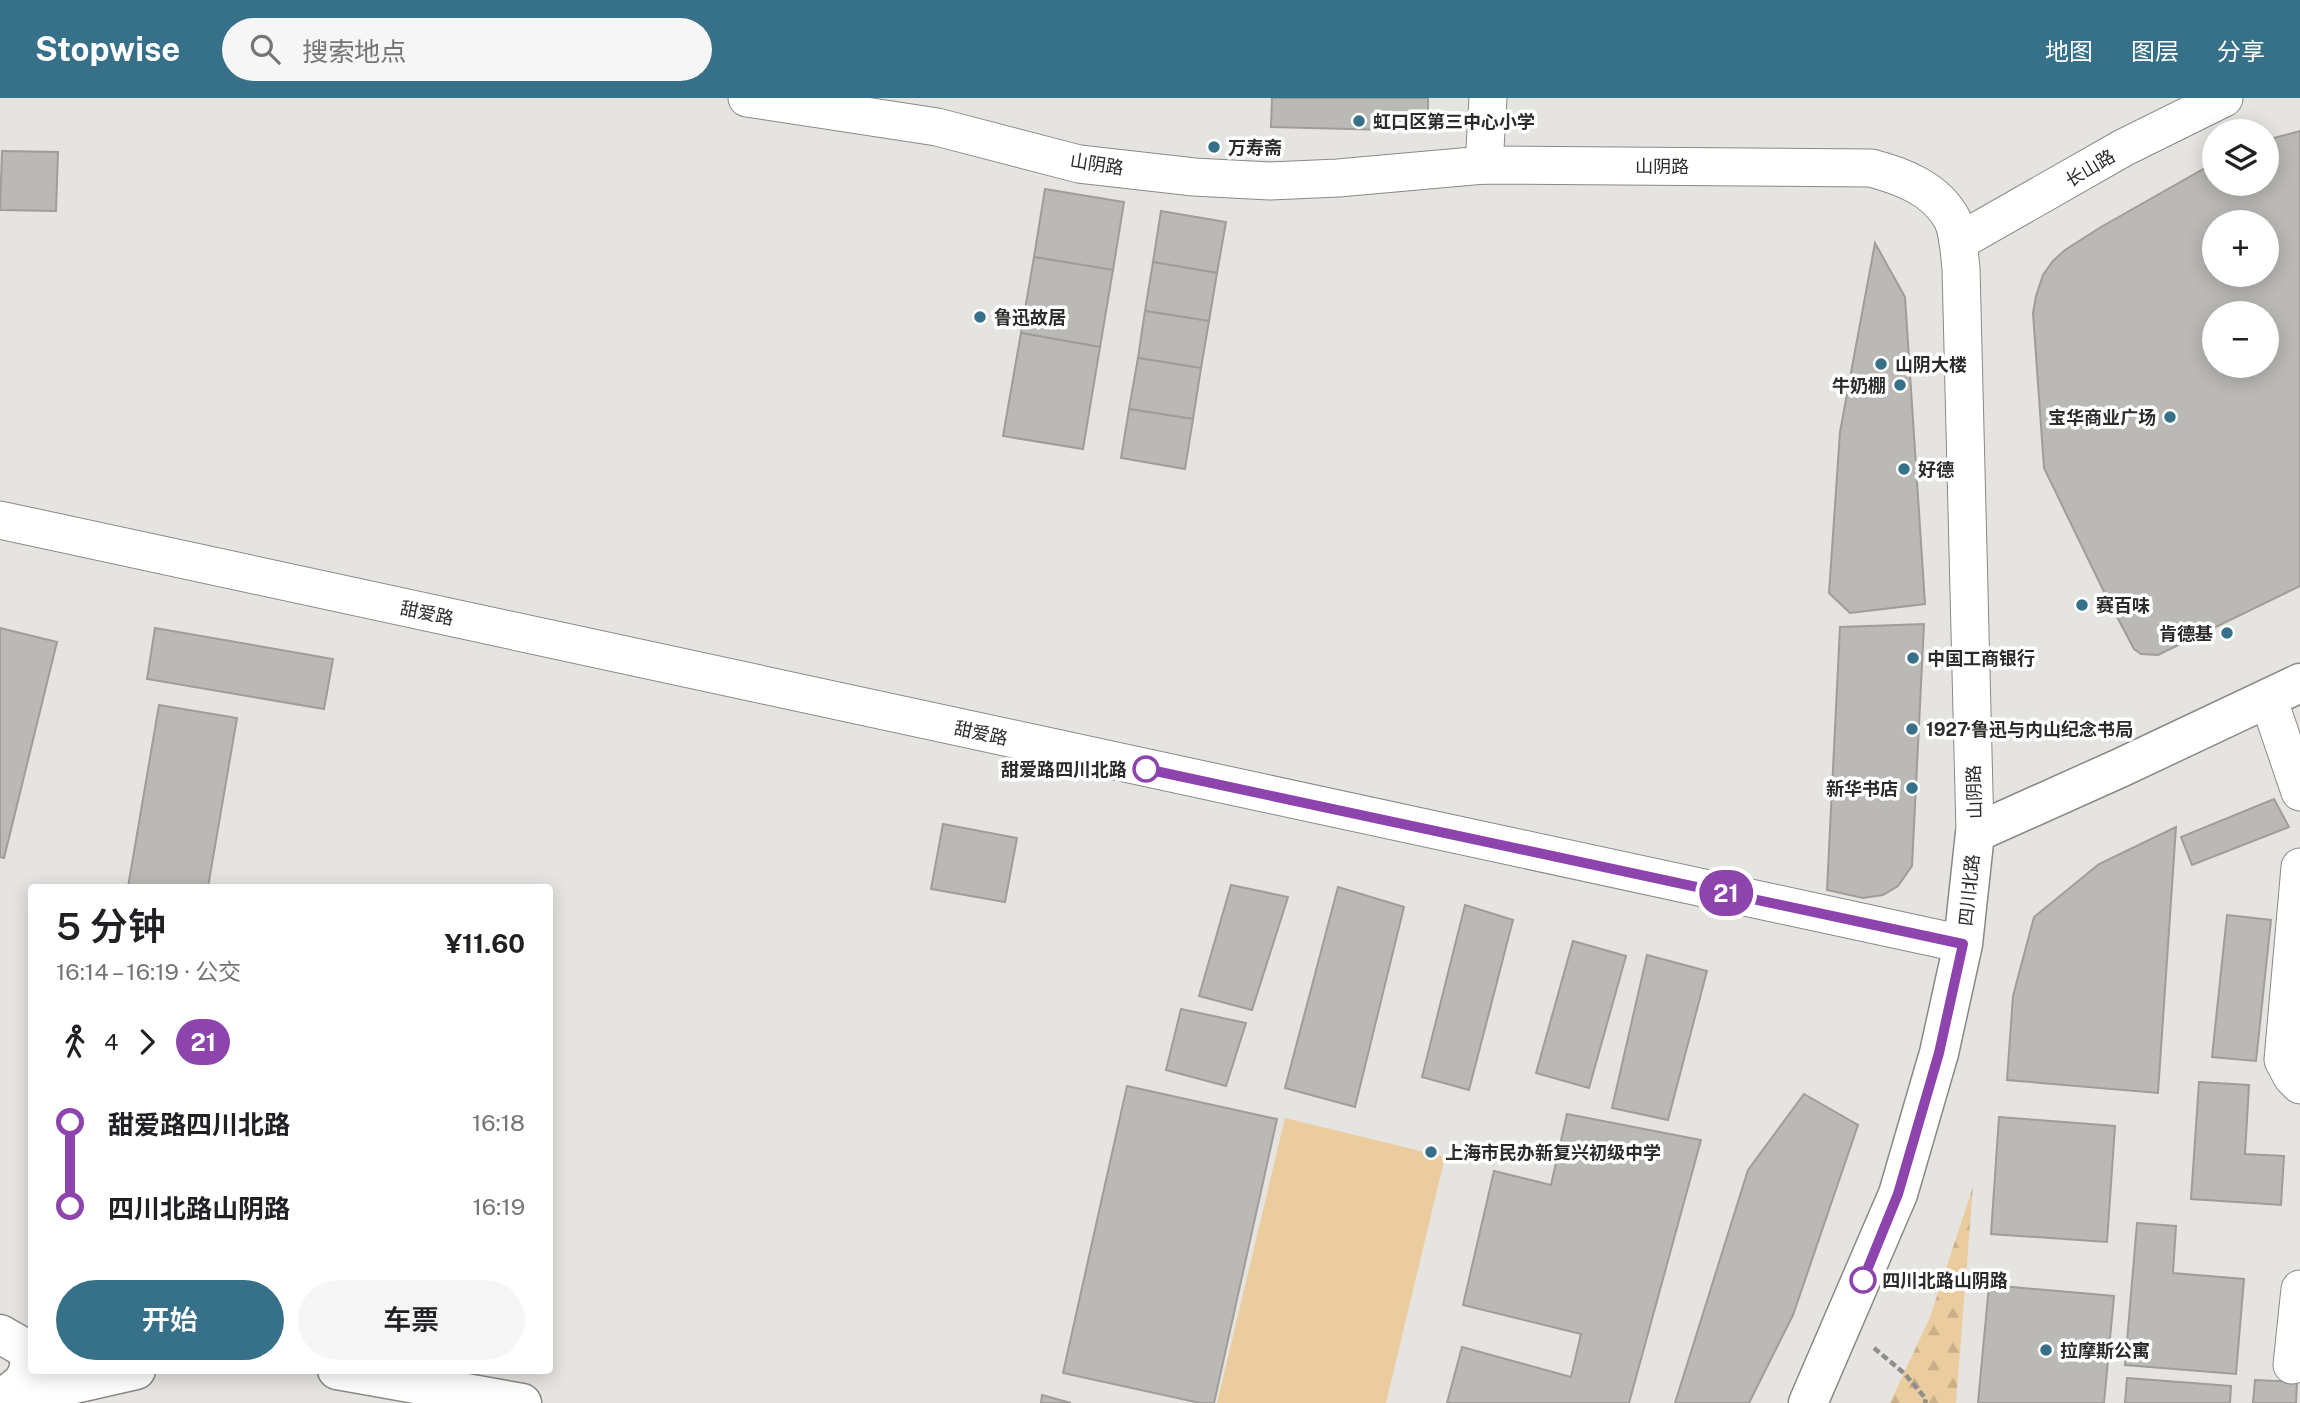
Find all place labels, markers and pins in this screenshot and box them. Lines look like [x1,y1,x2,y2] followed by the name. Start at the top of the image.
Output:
[1373,111,1535,132] place label: 虹口区第三中心小学
[1351,113,1367,129] marker: 虹口区第三中心小学
[1228,137,1282,158] place label: 万寿斋
[1206,139,1222,155] marker: 万寿斋
[994,307,1066,328] place label: 鲁迅故居
[972,309,988,325] marker: 鲁迅故居
[1895,354,1967,375] place label: 山阴大楼
[1873,356,1889,372] marker: 山阴大楼
[1832,375,1886,396] place label: 牛奶棚
[1892,377,1908,393] marker: 牛奶棚
[2048,407,2156,428] place label: 宝华商业广场
[2162,409,2178,425] marker: 宝华商业广场
[1918,459,1954,480] place label: 好德
[1896,461,1912,477] marker: 好德
[2096,595,2150,616] place label: 赛百味
[2074,597,2090,613] marker: 赛百味
[2159,623,2213,644] place label: 肯德基
[2219,625,2235,641] marker: 肯德基
[1927,648,2035,669] place label: 中国工商银行
[1905,650,1921,666] marker: 中国工商银行
[1926,719,2133,740] place label: 1927·鲁迅与内山纪念书局
[1904,721,1920,737] marker: 1927·鲁迅与内山纪念书局
[1133,756,1159,782] marker: 甜爱路四川北路
[1001,759,1127,780] place label: 甜爱路四川北路
[1826,778,1898,799] place label: 新华书店
[1904,780,1920,796] marker: 新华书店
[1445,1142,1661,1163] place label: 上海市民办新复兴初级中学
[1423,1144,1439,1160] marker: 上海市民办新复兴初级中学
[1850,1267,1876,1293] marker: 四川北路山阴路
[1882,1270,2008,1291] place label: 四川北路山阴路
[2060,1340,2150,1361] place label: 拉摩斯公寓
[2038,1342,2054,1358] marker: 拉摩斯公寓

